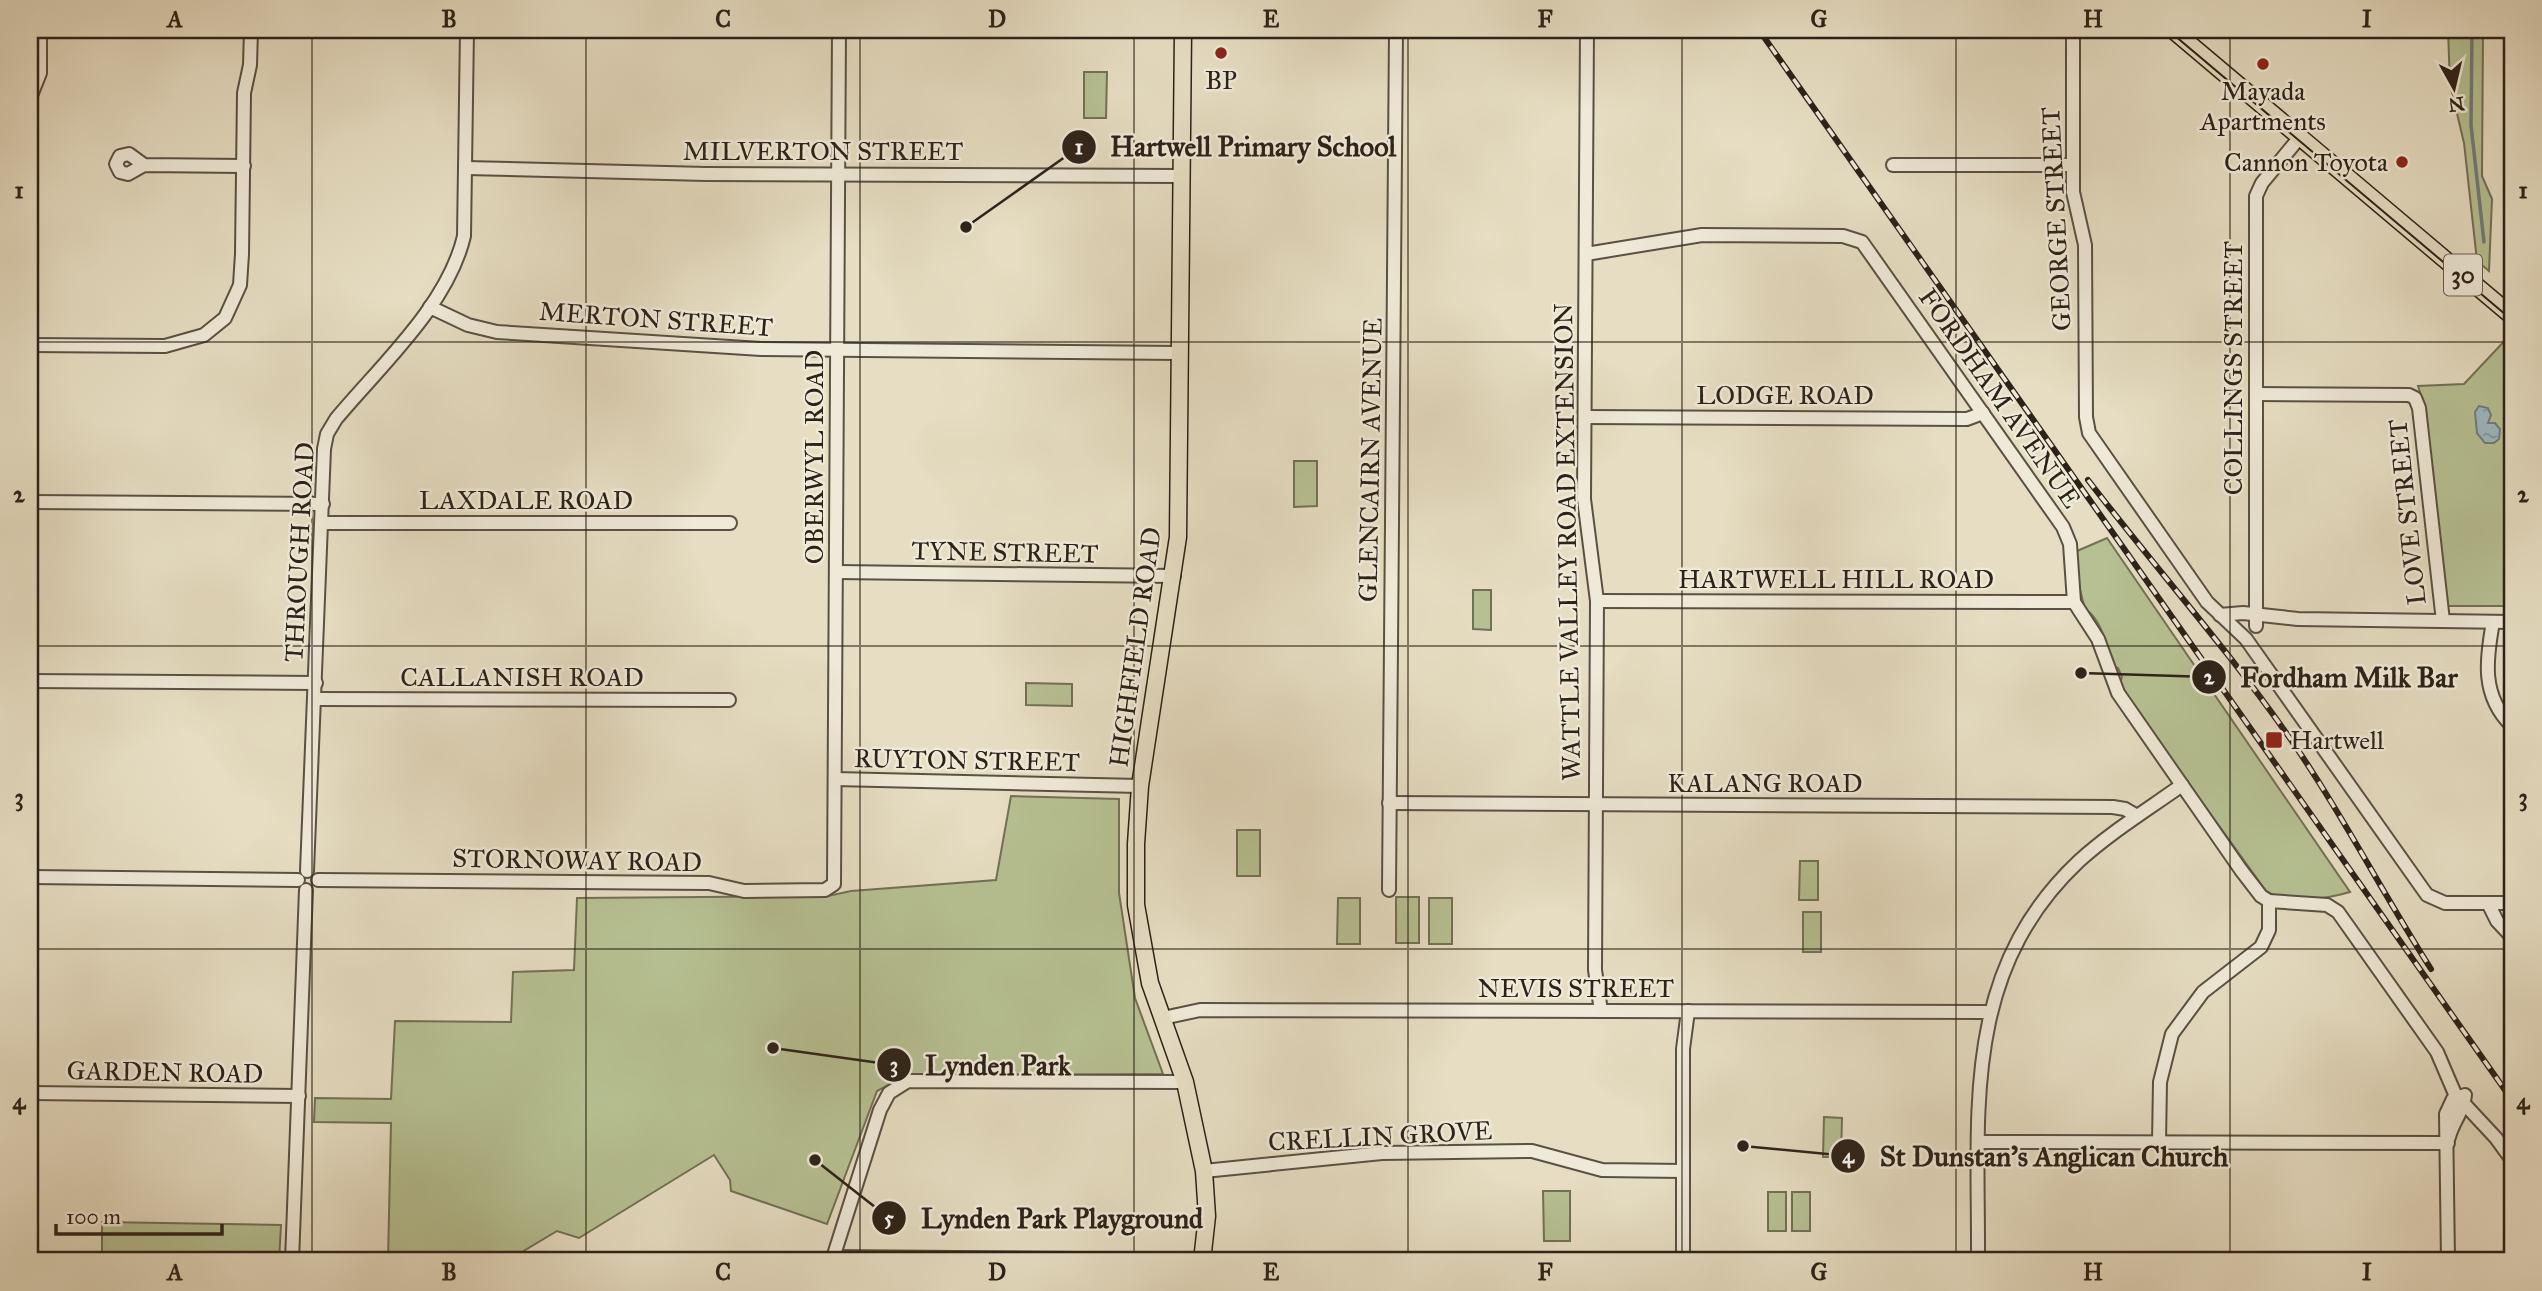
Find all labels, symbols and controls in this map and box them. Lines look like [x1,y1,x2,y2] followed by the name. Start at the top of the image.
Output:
[165,5,183,33] text: A
[441,5,457,33] text: B
[715,5,731,33] text: C
[988,5,1006,33] text: D
[1263,5,1280,33] text: E
[1537,5,1553,33] text: F
[1811,5,1828,33] text: G
[2083,5,2103,33] text: H
[2362,5,2372,33] text: I
[1213,45,1229,61] marker: BP
[2420,52,2490,122] north arrow
[2255,56,2271,72] marker: Mayada Apartments
[1205,64,1237,96] place label: BP
[2199,75,2326,137] place label: Mayada Apartments
[2447,92,2466,117] text: N
[2034,106,2078,332] street label: GEORGE STREET
[1061,122,1410,171] callout: Hartwell Primary School
[1110,129,1396,164] text: Hartwell Primary School
[1075,134,1083,160] text: 1
[683,135,963,167] street label: MILVERTON STREET
[2224,146,2388,178] place label: Cannon Toyota
[2394,154,2410,170] marker: Cannon Toyota
[14,176,24,204] text: 1
[2518,176,2528,204] text: 1
[2217,241,2249,495] street label: COLLINGS STREET
[2444,254,2482,296] road number: 30
[1912,282,2088,514] street label: FORDHAM AVENUE
[538,295,774,343] street label: MERTON STREET
[1547,303,1587,781] street label: WATTLE VALLEY ROAD EXTENSION
[1352,318,1388,602] street label: GLENCAIRN AVENUE
[798,350,830,564] street label: OBERWYL ROAD
[1696,379,1874,411] street label: LODGE ROAD
[2381,417,2433,607] street label: LOVE STREET
[277,441,321,663] street label: THROUGH ROAD
[13,480,25,508] text: 2
[2517,480,2529,508] text: 2
[419,484,633,516] street label: LAXDALE ROAD
[1102,525,1168,769] street label: HIGHFIELD ROAD
[911,534,1099,570] street label: TYNE STREET
[1678,563,1994,595] street label: HARTWELL HILL ROAD
[2192,652,2472,701] callout: Fordham Milk Bar
[2240,660,2458,695] text: Fordham Milk Bar
[400,661,644,693] street label: CALLANISH ROAD
[2204,664,2215,690] text: 2
[2290,724,2384,756] place label: Hartwell
[2264,730,2284,750] marker: Hartwell
[854,742,1080,778] street label: RUYTON STREET
[1667,767,1863,799] street label: KALANG ROAD
[14,783,24,812] text: 3
[2518,783,2528,812] text: 3
[452,842,702,878] street label: STORNOWAY ROAD
[1478,972,1674,1004] street label: NEVIS STREET
[876,1040,1085,1089] callout: Lynden Park
[925,1048,1072,1083] text: Lynden Park
[890,1052,898,1078] text: 3
[66,1054,264,1090] street label: GARDEN ROAD
[13,1087,27,1115] text: 4
[2517,1087,2531,1115] text: 4
[1267,1114,1493,1158] street label: CRELLIN GROVE
[1831,1132,2242,1181] callout: St Dunstan's Anglican Church
[1880,1139,2229,1174] text: St Dunstan's Anglican Church
[1842,1143,1855,1169] text: 4
[56,1193,222,1237] scale bar
[872,1193,1217,1242] callout: Lynden Park Playground
[921,1201,1204,1236] text: Lynden Park Playground
[66,1204,121,1230] text: 100 m
[884,1205,894,1231] text: 5
[165,1258,183,1286] text: A
[441,1258,457,1286] text: B
[715,1258,731,1286] text: C
[988,1258,1006,1286] text: D
[1263,1258,1280,1286] text: E
[1537,1258,1553,1286] text: F
[1811,1258,1828,1286] text: G
[2083,1258,2103,1286] text: H
[2362,1258,2372,1286] text: I

